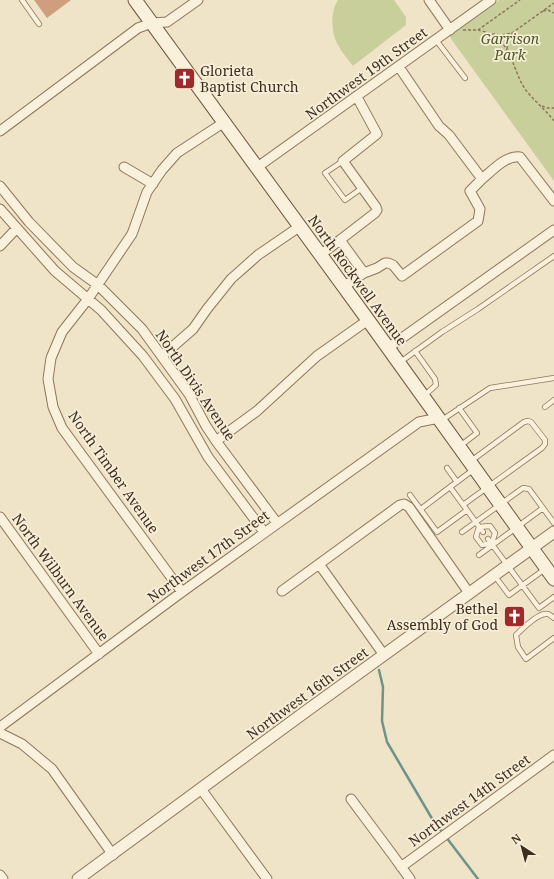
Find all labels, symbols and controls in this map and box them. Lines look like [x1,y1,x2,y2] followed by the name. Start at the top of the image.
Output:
[301,22,431,124] street label: Northwest 19th Street
[481,29,540,64] park label: Garrison Park
[200,61,299,96] place label: Glorieta Baptist Church
[172,65,198,91] church icon: Glorieta Baptist Church
[304,211,412,349] street label: North Rockwell Avenue
[152,326,240,444] street label: North Divis Avenue
[64,407,164,537] street label: North Timber Avenue
[143,505,273,607] street label: Northwest 17th Street
[8,509,114,645] street label: North Wilburn Avenue
[387,599,499,634] place label: Bethel Assembly of God
[501,603,527,629] church icon: Bethel Assembly of God
[242,642,372,744] street label: Northwest 16th Street
[405,750,533,850] street label: Northwest 14th Street
[502,827,542,867] north arrow

